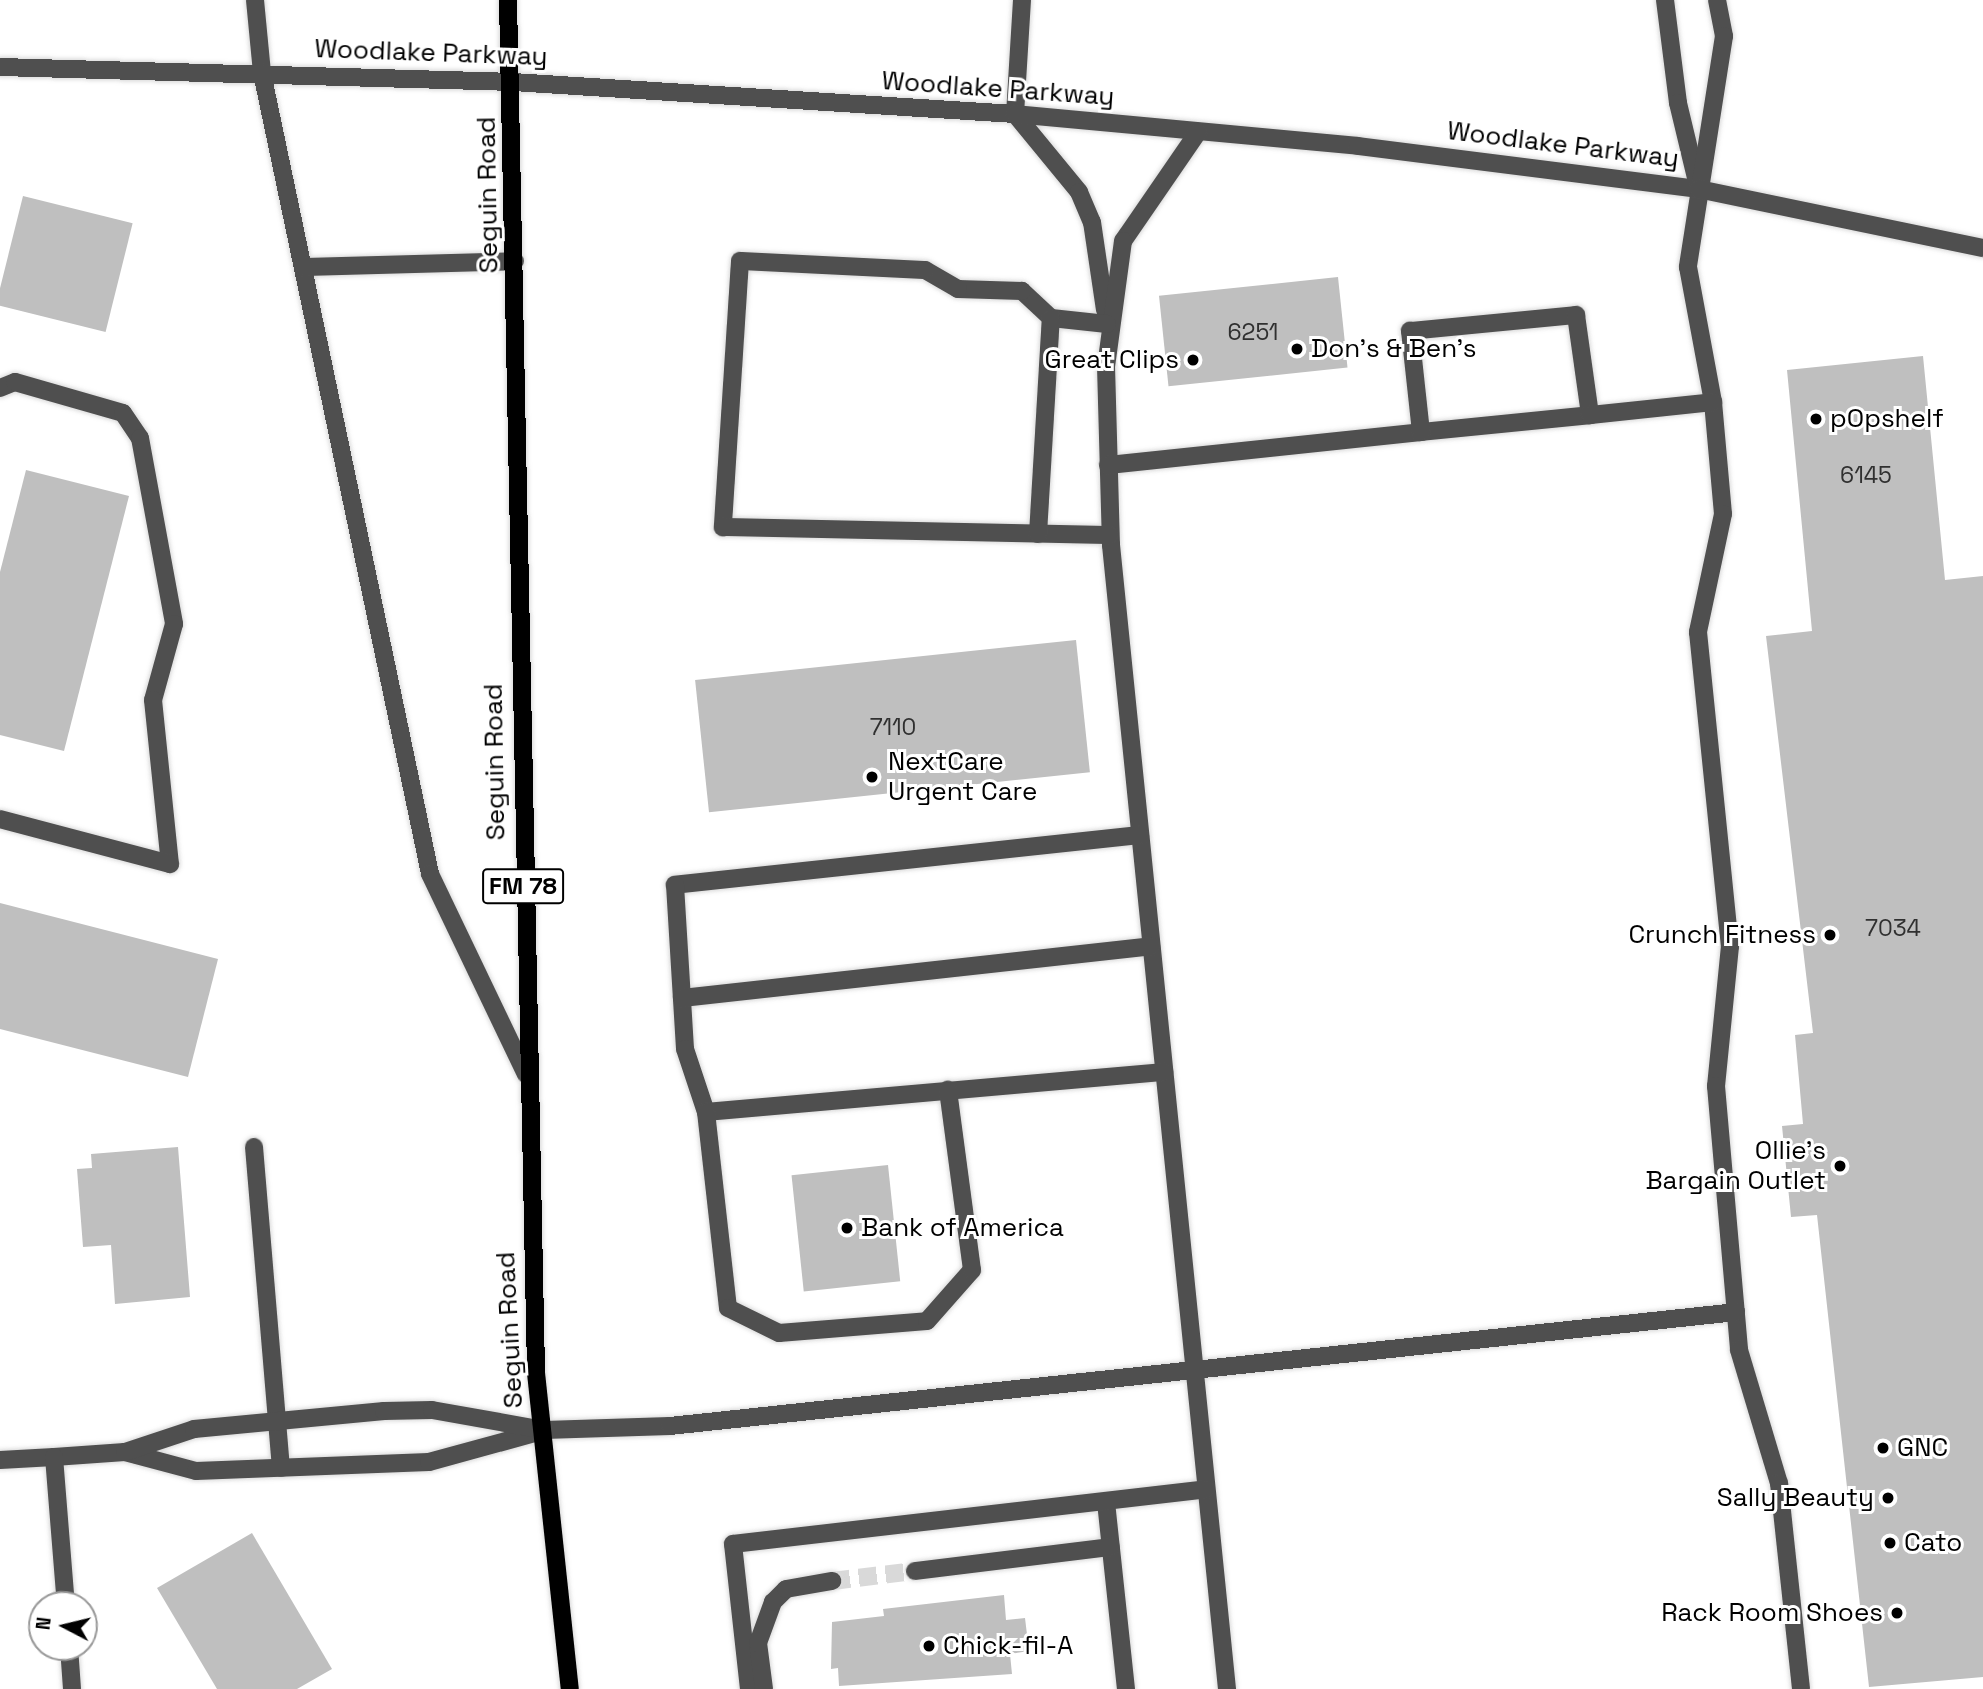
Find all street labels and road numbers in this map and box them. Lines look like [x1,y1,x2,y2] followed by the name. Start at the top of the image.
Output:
[314,33,548,73] street label: Woodlake Parkway
[881,65,1115,113] street label: Woodlake Parkway
[1445,115,1681,175] street label: Woodlake Parkway
[471,116,505,274] street label: Seguin Road
[478,683,512,841] street label: Seguin Road
[481,866,565,906] road number: FM 78
[490,1251,530,1409] street label: Seguin Road

